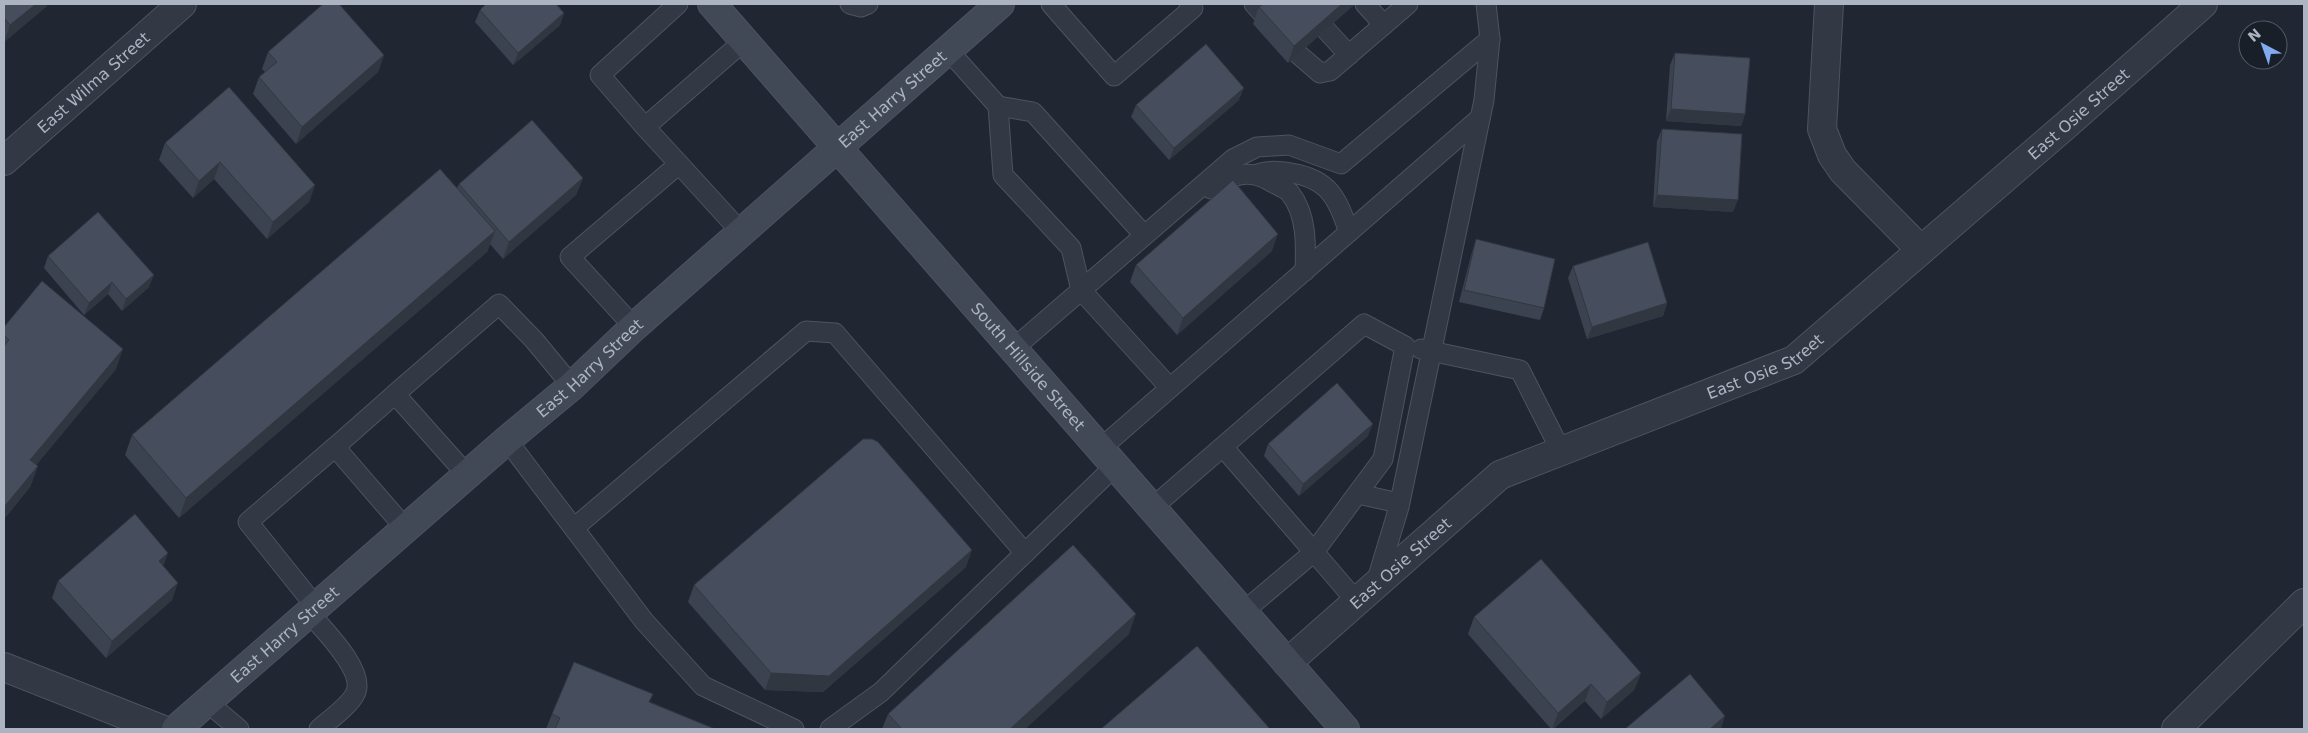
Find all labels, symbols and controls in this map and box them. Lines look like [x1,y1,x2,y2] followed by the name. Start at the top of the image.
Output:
[2238,20,2288,70] north arrow
[2245,25,2264,45] text: N
[33,28,153,137] street label: East Wilma Street
[834,46,950,152] street label: East Harry Street
[2024,64,2133,163] street label: East Osie Street
[967,298,1089,434] street label: South Hillside Street
[532,314,646,421] street label: East Harry Street
[1704,330,1827,403] street label: East Osie Street
[1346,513,1455,613] street label: East Osie Street
[226,582,343,687] street label: East Harry Street

